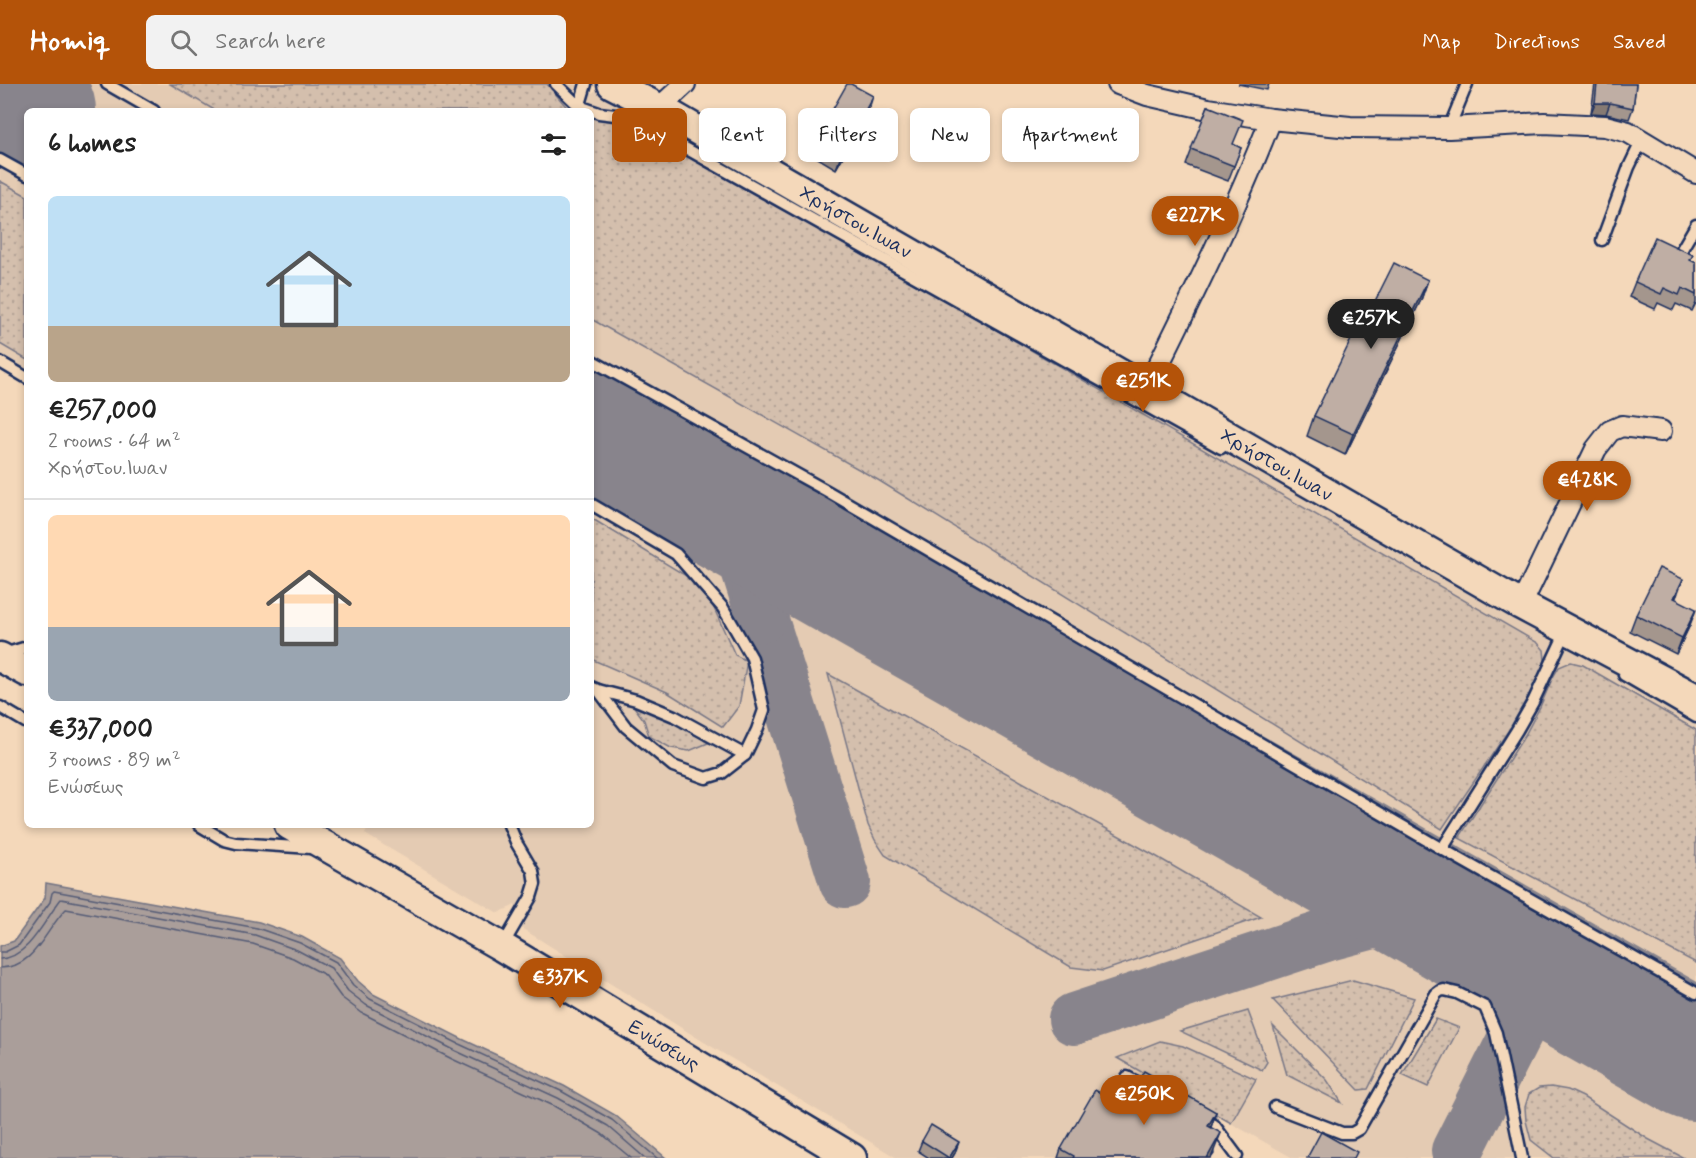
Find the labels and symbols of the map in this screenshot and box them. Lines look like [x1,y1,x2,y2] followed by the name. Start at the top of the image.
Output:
[794,179,917,266] street label: Χρήστου.Ιωαν
[1153,196,1237,247] pin: €227K
[1329,299,1413,350] pin: €257K
[1101,362,1185,413] pin: €251K
[1215,422,1338,509] street label: Χρήστου.Ιωαν
[1545,461,1629,512] pin: €428K
[518,958,602,1009] pin: €337K
[623,1013,705,1078] street label: Ενώσεως
[1102,1075,1186,1126] pin: €250K

